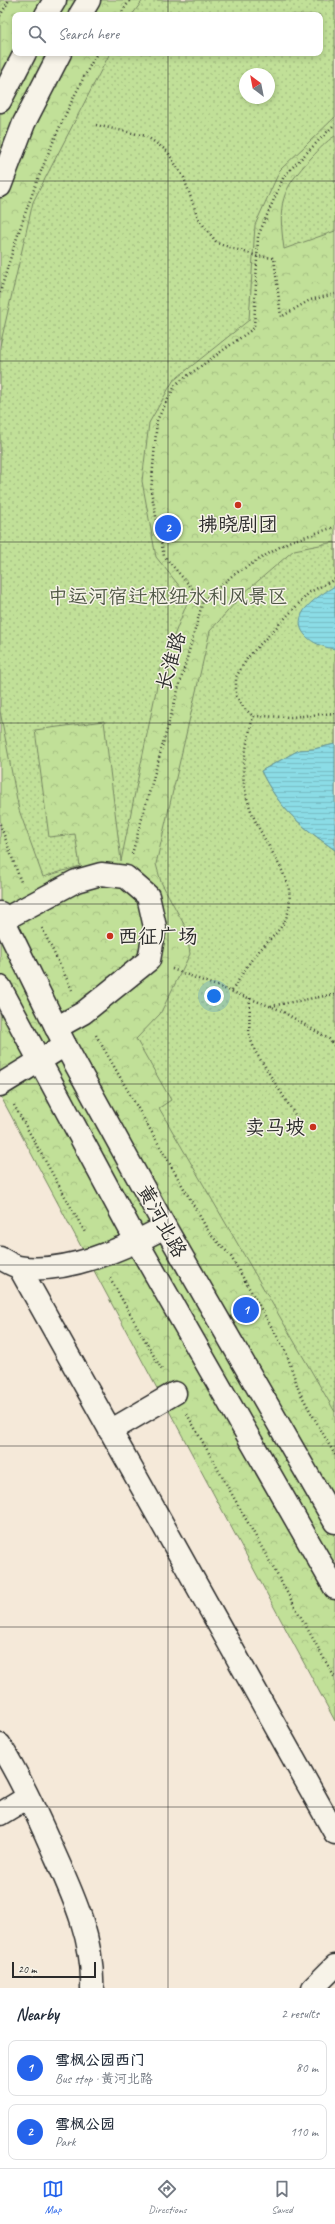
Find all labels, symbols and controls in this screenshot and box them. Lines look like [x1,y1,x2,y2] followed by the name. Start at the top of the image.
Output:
[12,12,323,56] search box
[26,23,48,45] icon: search
[58,25,119,44] text: Search here
[239,68,275,104] north arrow
[233,500,243,510] marker: 拂晓剧团
[198,512,278,537] place label: 拂晓剧团
[155,513,181,543] pin: 2
[48,584,288,609] park label: 中运河宿迁枢纽水利风景区
[151,628,192,693] street label: 长淮路
[118,924,198,949] place label: 西征广场
[105,931,115,941] marker: 西征广场
[204,986,224,1006] your location
[245,1115,305,1140] place label: 卖马坡
[308,1122,318,1132] marker: 卖马坡
[132,1180,193,1263] street label: 黄河北路
[233,1295,259,1325] pin: 1
[12,1960,96,1979] scale bar
[18,1962,37,1976] text: 20 m
[16,2004,59,2025] text: Nearby
[281,2006,319,2022] text: 2 results
[55,2051,145,2070] text: 雪枫公园西门
[27,2060,33,2076] text: 1
[296,2060,318,2076] text: 80 m
[55,2071,153,2087] text: Bus stop · 黄河北路
[55,2115,115,2134] text: 雪枫公园
[27,2124,33,2140] text: 2
[290,2124,318,2140] text: 110 m
[55,2134,76,2150] text: Park
[42,2178,64,2216] tab: Map
[148,2178,187,2216] tab: Directions
[271,2178,293,2216] tab: Saved

